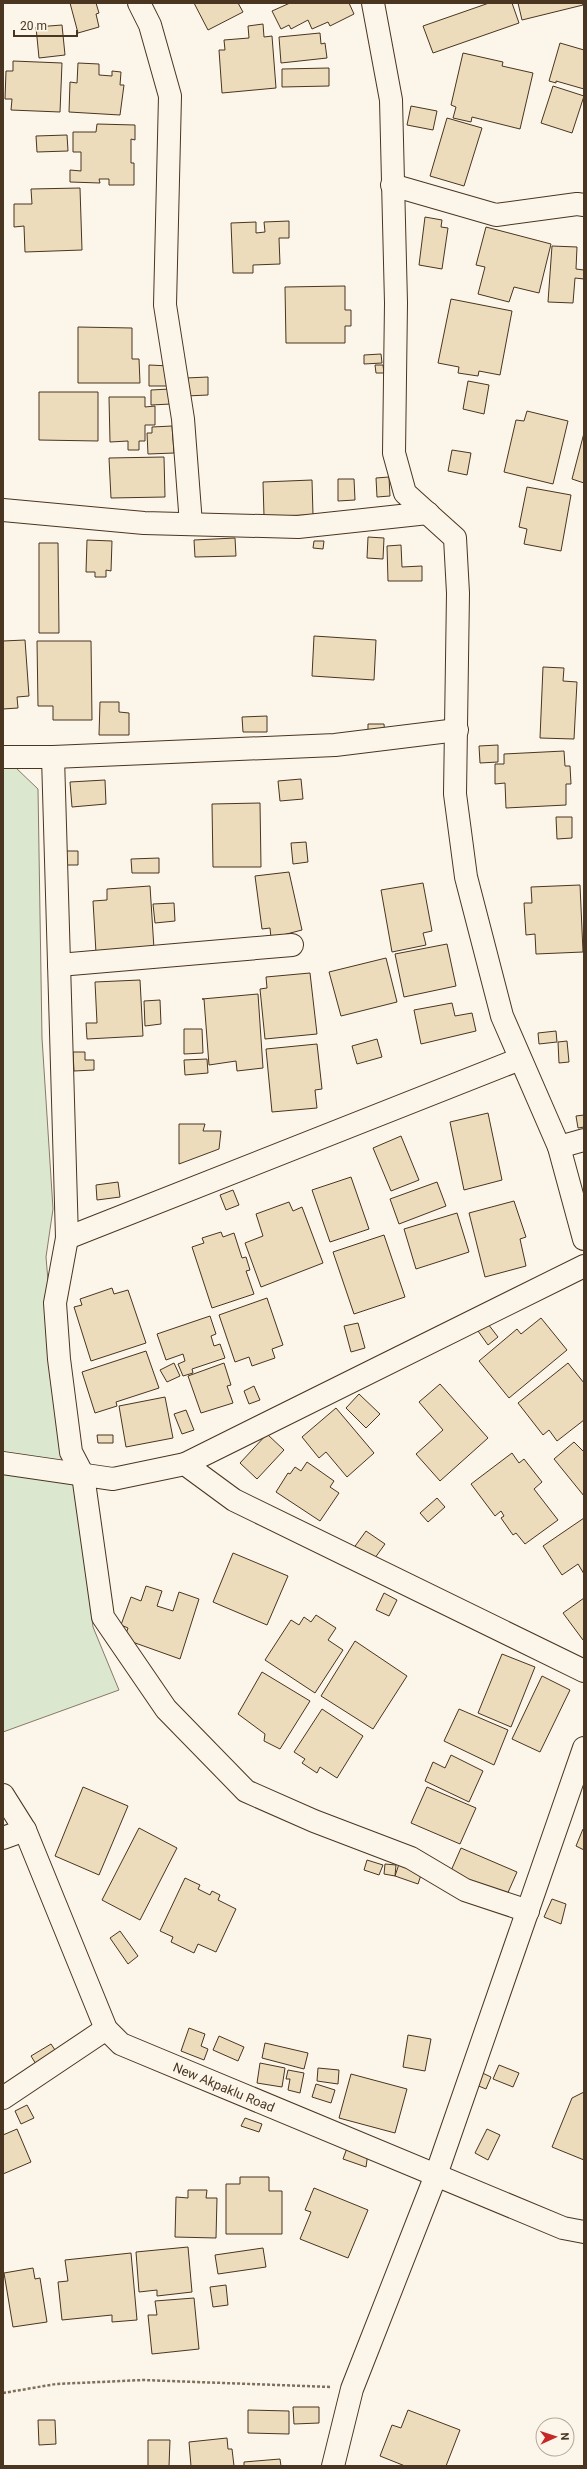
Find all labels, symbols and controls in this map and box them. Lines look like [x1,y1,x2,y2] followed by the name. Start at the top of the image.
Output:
[14,12,77,38] scale bar
[20,19,47,33] text: 20 m
[171,2059,277,2115] street label: New Akpaklu Road
[535,2417,575,2457] north arrow
[558,2432,571,2441] text: N

